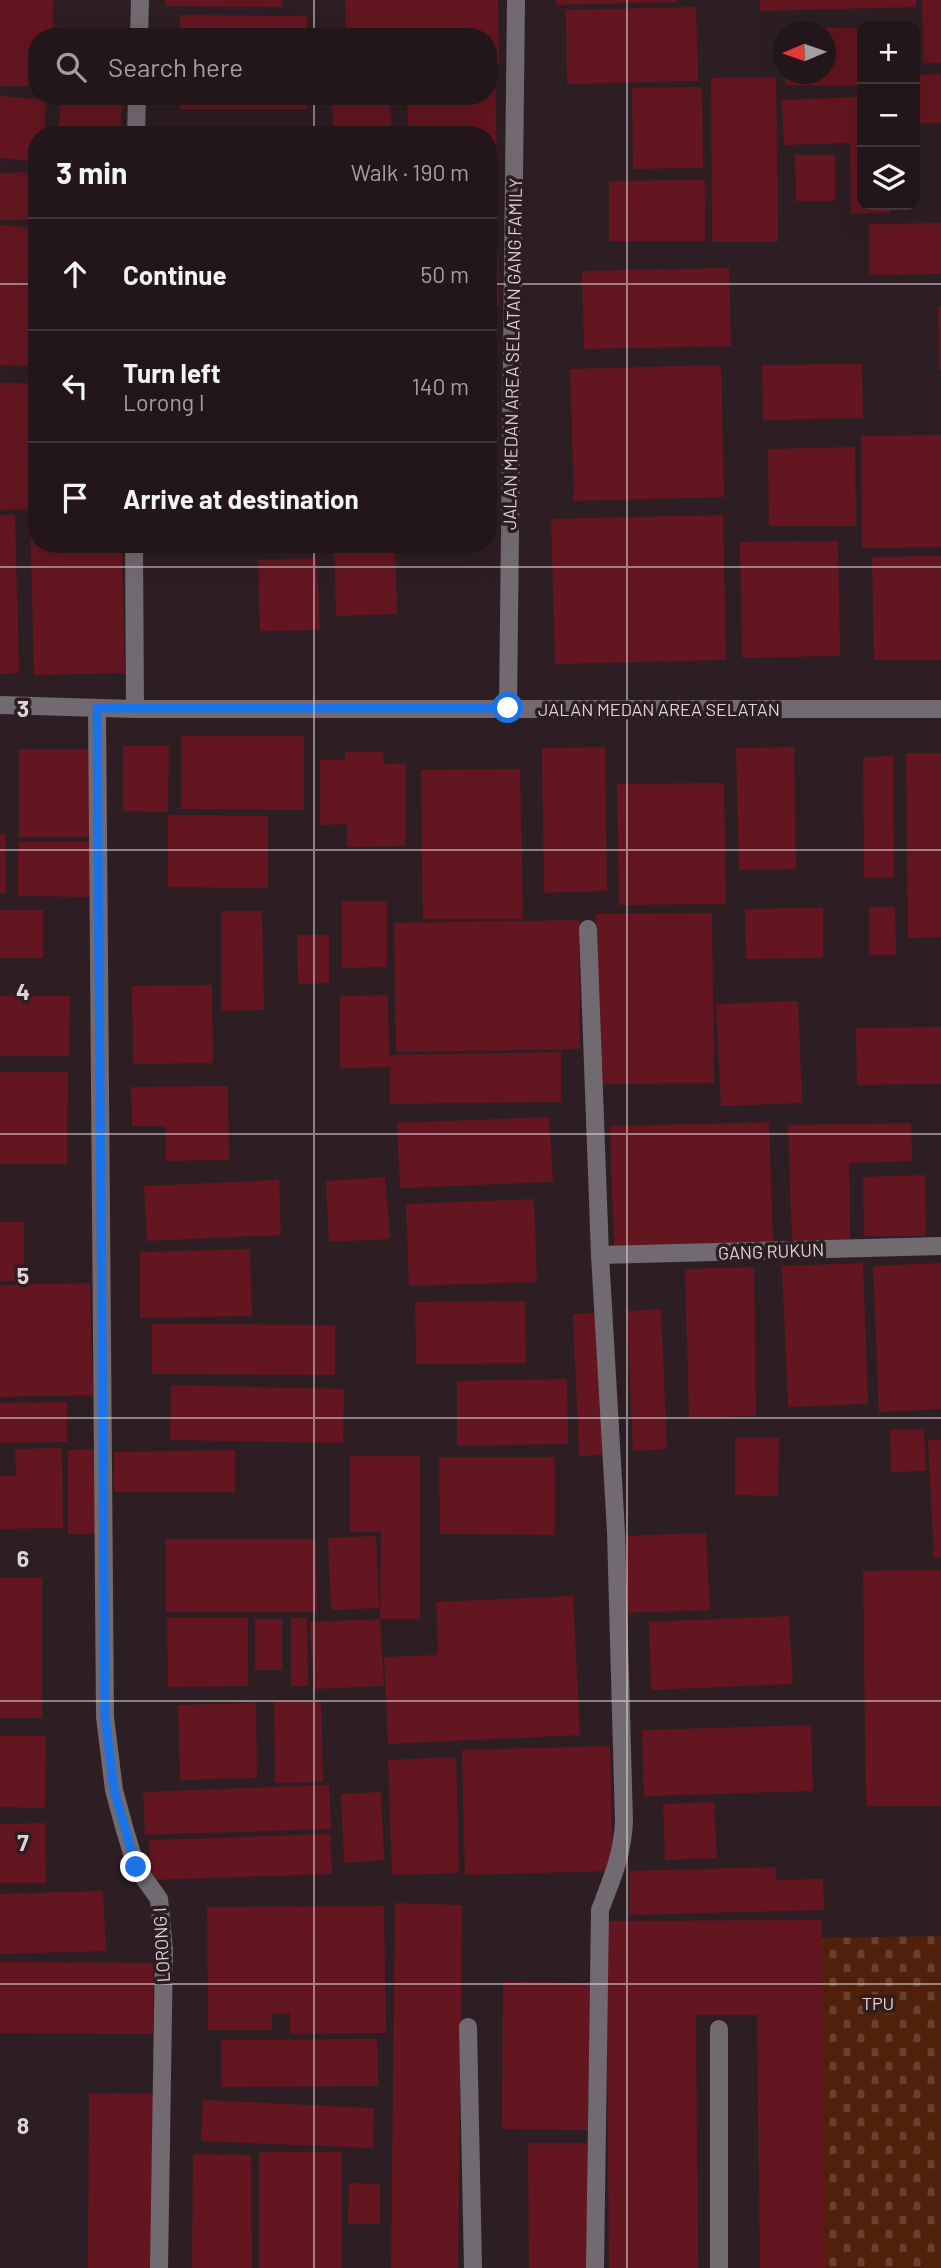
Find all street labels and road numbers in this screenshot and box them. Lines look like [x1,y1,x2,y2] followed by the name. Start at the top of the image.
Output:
[498,178,526,530] street label: JALAN MEDAN AREA SELATAN GANG FAMILY
[538,698,780,720] street label: JALAN MEDAN AREA SELATAN
[718,1238,824,1264] street label: GANG RUKUN
[148,1907,174,1983] street label: LORONG I

